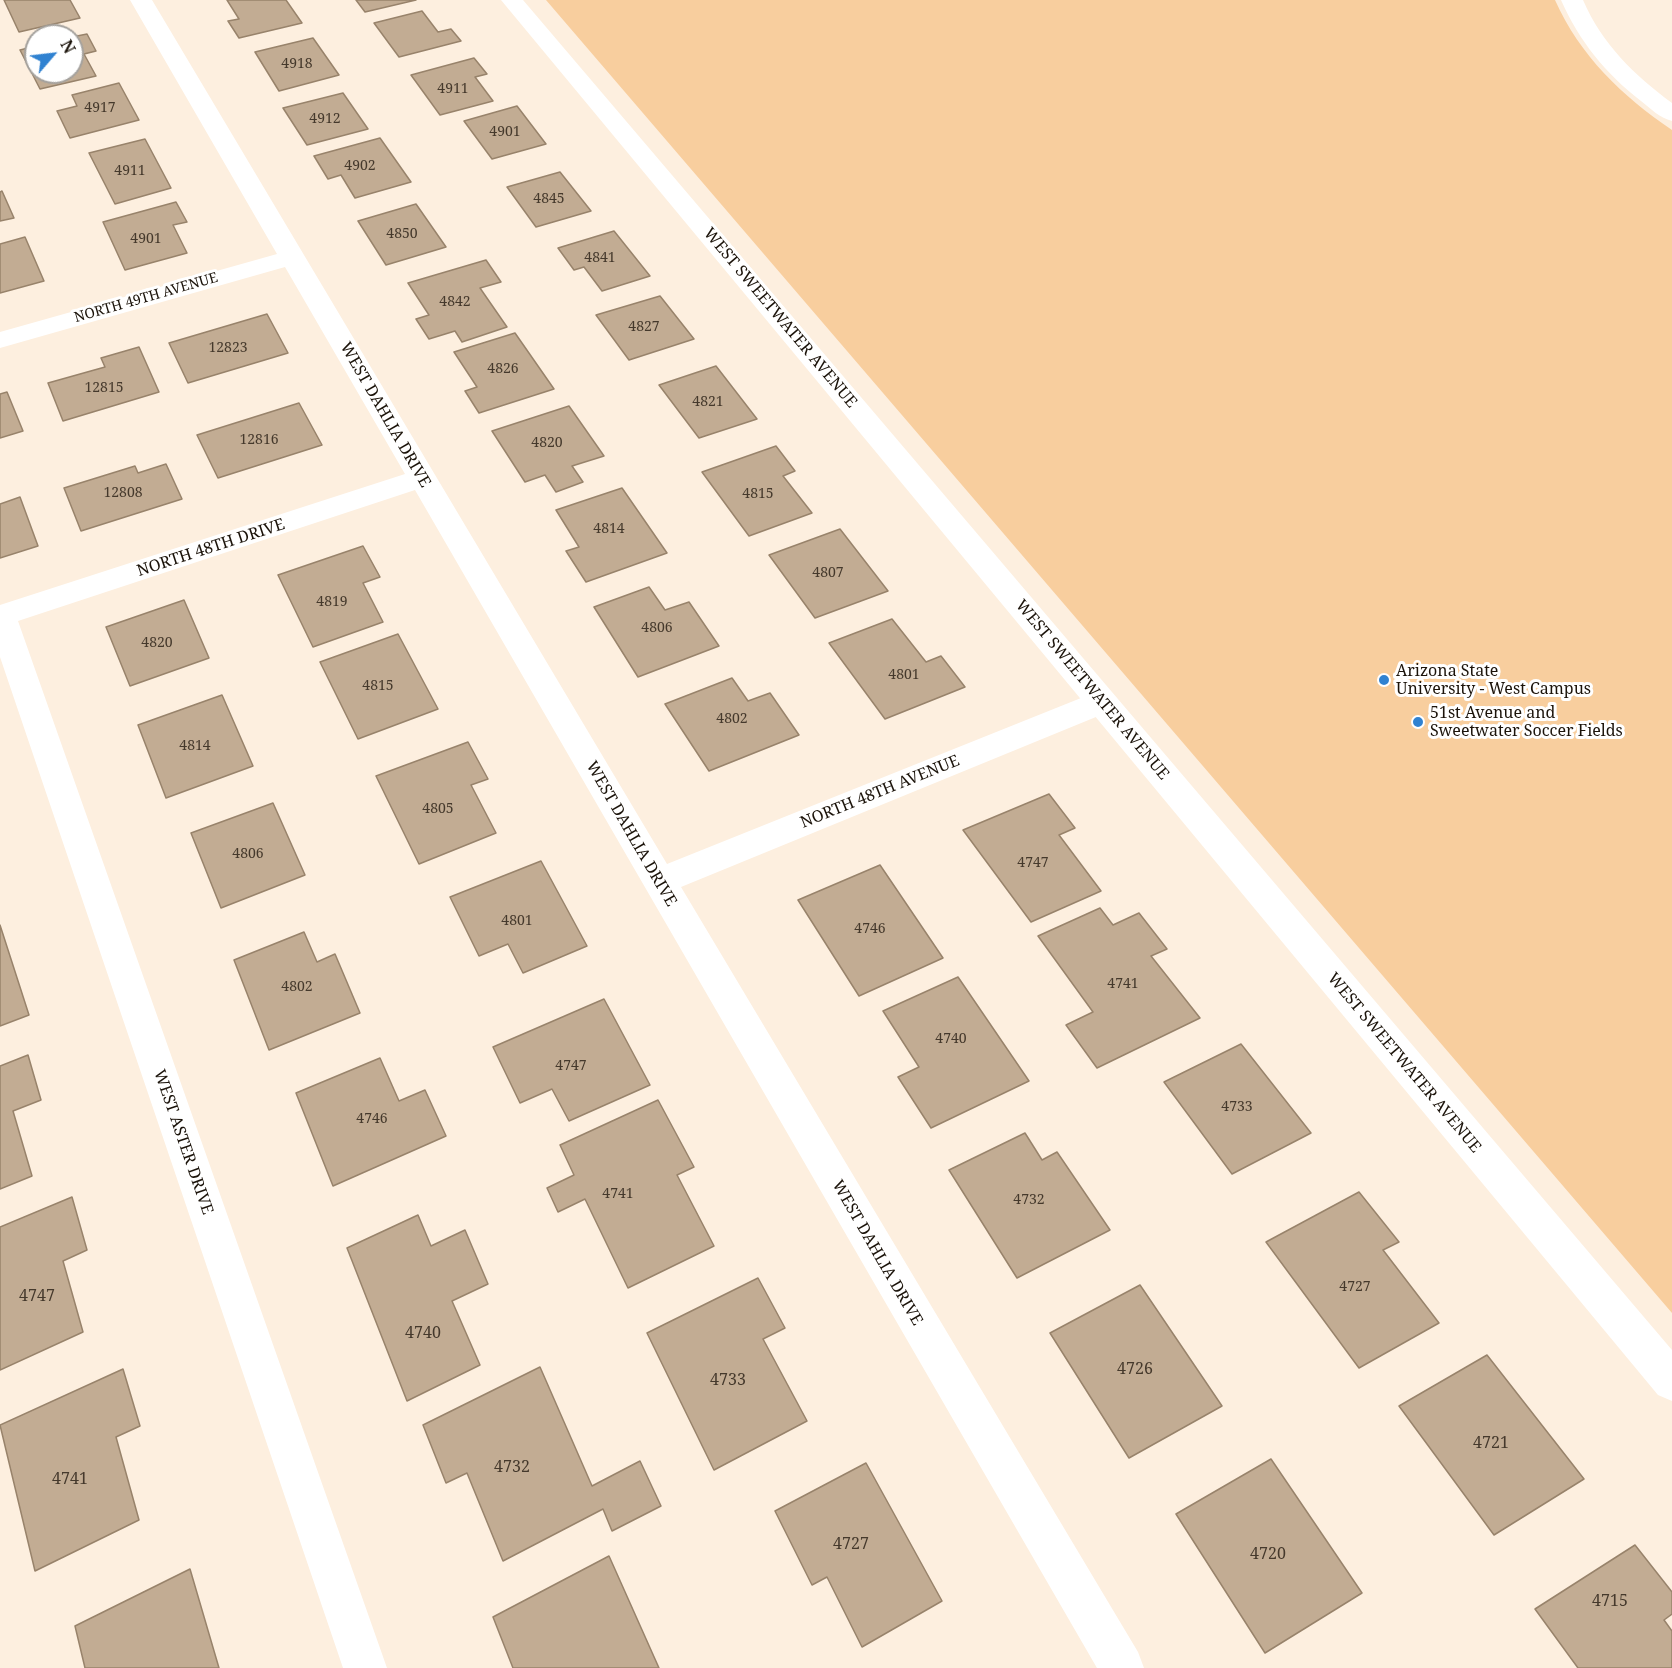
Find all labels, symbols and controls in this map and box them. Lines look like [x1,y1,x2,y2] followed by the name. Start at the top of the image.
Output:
[24,24,84,84] north arrow
[55,36,81,57] text: N
[281,56,313,72] house number: 4918
[437,81,469,97] house number: 4911
[84,100,116,116] house number: 4917
[309,111,341,127] house number: 4912
[489,124,521,140] house number: 4901
[344,158,376,174] house number: 4902
[114,163,146,179] house number: 4911
[533,191,565,207] house number: 4845
[699,224,861,412] street label: WEST SWEETWATER AVENUE
[386,226,418,242] house number: 4850
[130,231,162,247] house number: 4901
[584,250,616,266] house number: 4841
[72,269,220,327] street label: NORTH 49TH AVENUE
[439,294,471,310] house number: 4842
[628,319,660,335] house number: 4827
[336,339,434,491] street label: WEST DAHLIA DRIVE
[208,340,248,356] house number: 12823
[487,361,519,377] house number: 4826
[84,380,124,396] house number: 12815
[692,394,724,410] house number: 4821
[239,432,279,448] house number: 12816
[531,435,563,451] house number: 4820
[103,485,143,501] house number: 12808
[742,486,774,502] house number: 4815
[135,515,287,581] street label: NORTH 48TH DRIVE
[593,521,625,537] house number: 4814
[812,565,844,581] house number: 4807
[316,594,348,610] house number: 4819
[1011,596,1173,784] street label: WEST SWEETWATER AVENUE
[641,620,673,636] house number: 4806
[141,635,173,651] house number: 4820
[1396,661,1591,699] place label: Arizona State University - West Campus
[888,667,920,683] house number: 4801
[1377,673,1391,687] marker: Arizona State University - West Campus
[362,678,394,694] house number: 4815
[1430,703,1623,741] place label: 51st Avenue and Sweetwater Soccer Fields
[716,711,748,727] house number: 4802
[1411,715,1425,729] marker: 51st Avenue and Sweetwater Soccer Fields
[179,738,211,754] house number: 4814
[798,751,962,833] street label: NORTH 48TH AVENUE
[582,758,680,910] street label: WEST DAHLIA DRIVE
[422,801,454,817] house number: 4805
[232,846,264,862] house number: 4806
[1017,855,1049,871] house number: 4747
[501,913,533,929] house number: 4801
[854,921,886,937] house number: 4746
[1323,969,1485,1157] street label: WEST SWEETWATER AVENUE
[1107,976,1139,992] house number: 4741
[281,979,313,995] house number: 4802
[935,1031,967,1047] house number: 4740
[555,1058,587,1074] house number: 4747
[149,1067,217,1217] street label: WEST ASTER DRIVE
[1221,1099,1253,1115] house number: 4733
[356,1111,388,1127] house number: 4746
[828,1177,926,1329] street label: WEST DAHLIA DRIVE
[602,1186,634,1202] house number: 4741
[1013,1192,1045,1208] house number: 4732
[1339,1279,1371,1295] house number: 4727
[19,1286,55,1306] house number: 4747
[405,1323,441,1343] house number: 4740
[1117,1359,1153,1379] house number: 4726
[710,1370,746,1390] house number: 4733
[1473,1433,1509,1453] house number: 4721
[494,1457,530,1477] house number: 4732
[52,1469,88,1489] house number: 4741
[833,1534,869,1554] house number: 4727
[1250,1544,1286,1564] house number: 4720
[1592,1591,1628,1611] house number: 4715

